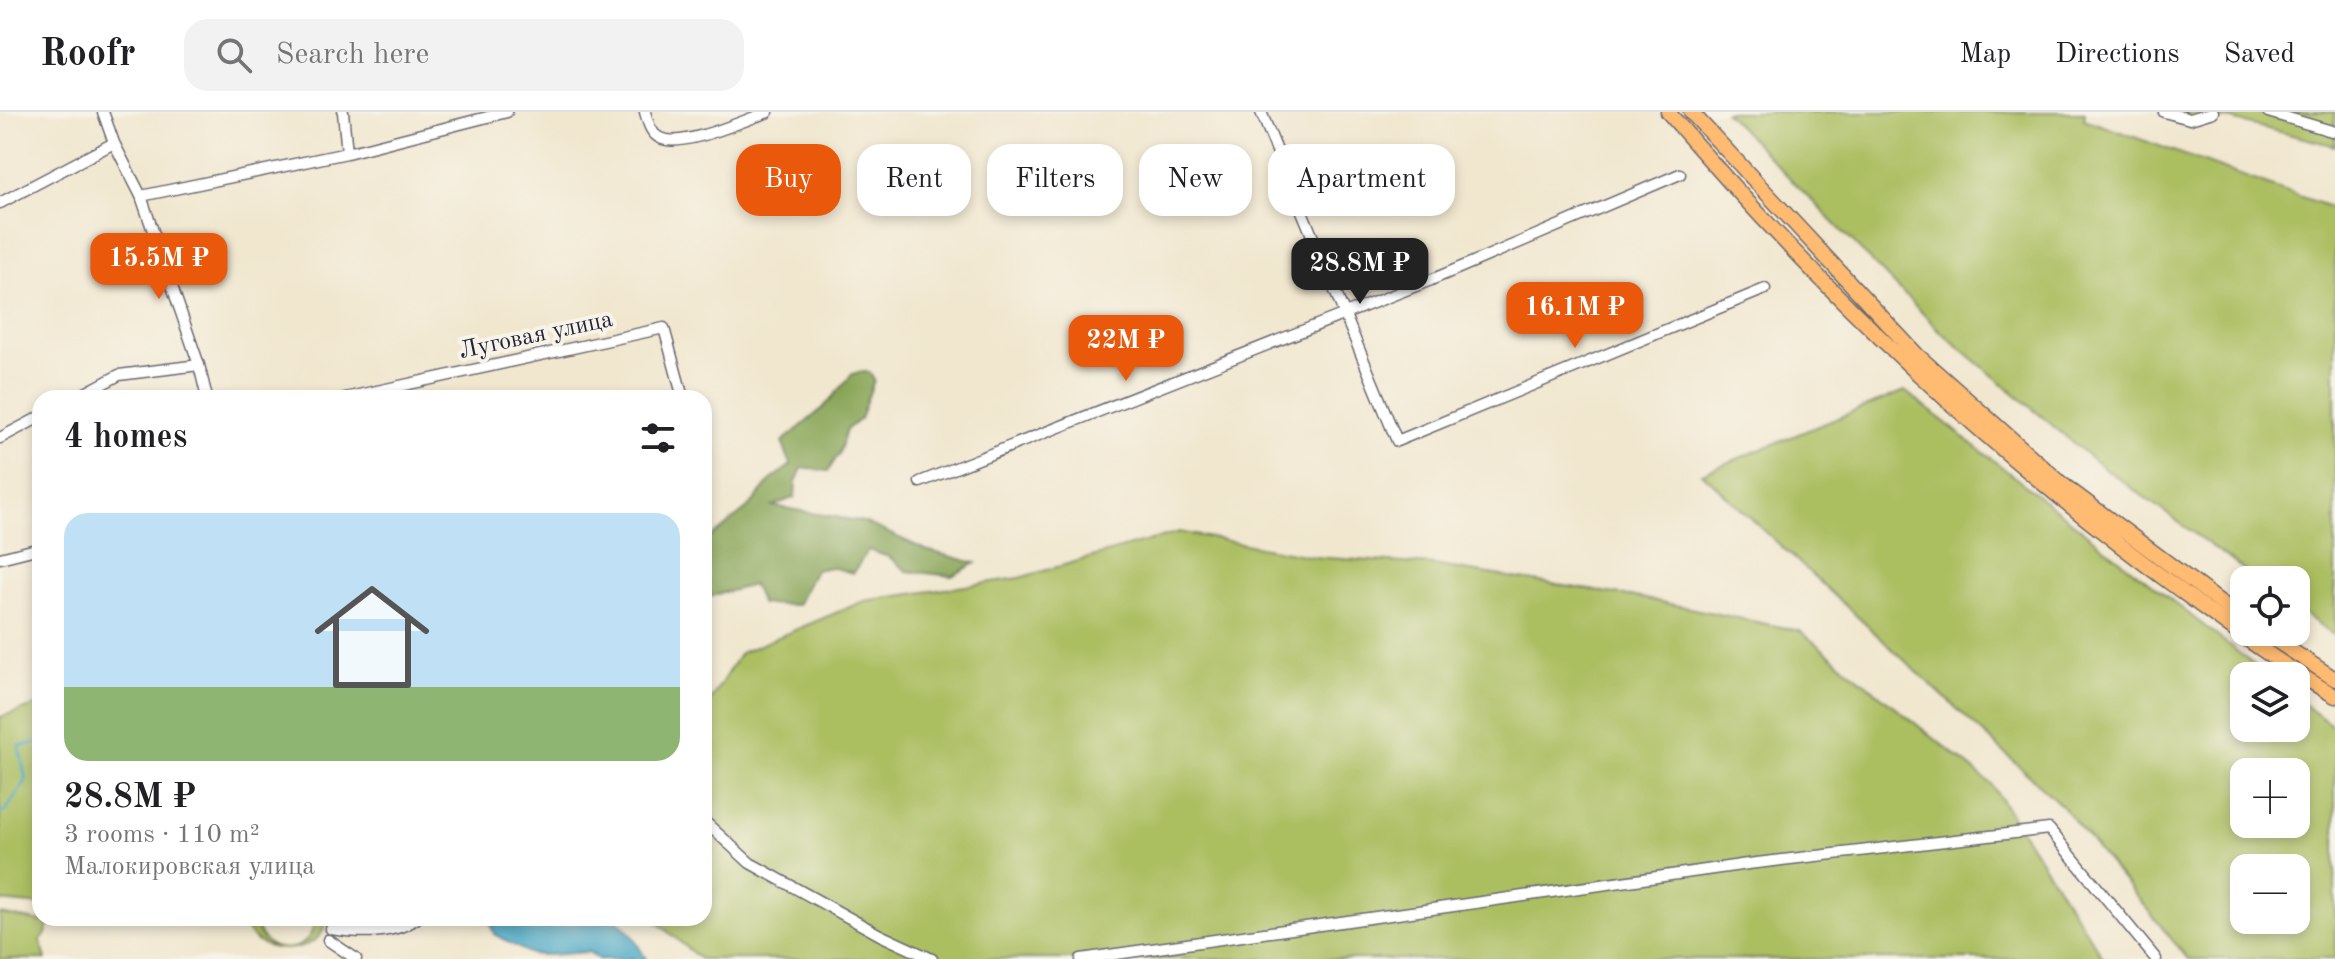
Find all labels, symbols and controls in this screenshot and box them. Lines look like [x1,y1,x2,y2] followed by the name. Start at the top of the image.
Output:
[184,19,744,91] search box
[212,33,256,77] icon: search
[40,36,136,74] text: Roofr
[276,40,429,70] text: Search here
[1959,41,2011,69] text: Map
[2055,41,2180,69] text: Directions
[2224,41,2295,69] text: Saved
[736,144,841,216] chip: Buy
[857,144,971,216] chip: Rent
[987,144,1123,216] chip: Filters
[1139,144,1252,216] chip: New
[1268,144,1455,216] chip: Apartment
[85,233,233,301] pin: 15.5M ₽
[1286,238,1434,306] pin: 28.8M ₽
[108,246,210,272] text: 15.5M ₽
[1309,251,1411,277] text: 28.8M ₽
[1501,282,1649,350] pin: 16.1M ₽
[1524,295,1626,321] text: 16.1M ₽
[457,308,615,364] street label: Луговая улица
[1070,315,1182,383] pin: 22M ₽
[1087,328,1165,354] text: 22M ₽
[636,416,680,460] icon: filters
[64,421,187,455] text: 4 homes
[300,565,444,709] icon: home
[2230,566,2310,934] map controls
[2230,566,2310,646] button: locate
[2230,662,2310,742] button: layers
[2230,758,2310,838] button: +
[64,781,196,815] text: 28.8M ₽
[64,822,260,848] text: 3 rooms · 110 m²
[64,854,315,880] text: Малокировская улица
[2230,854,2310,934] button: −

